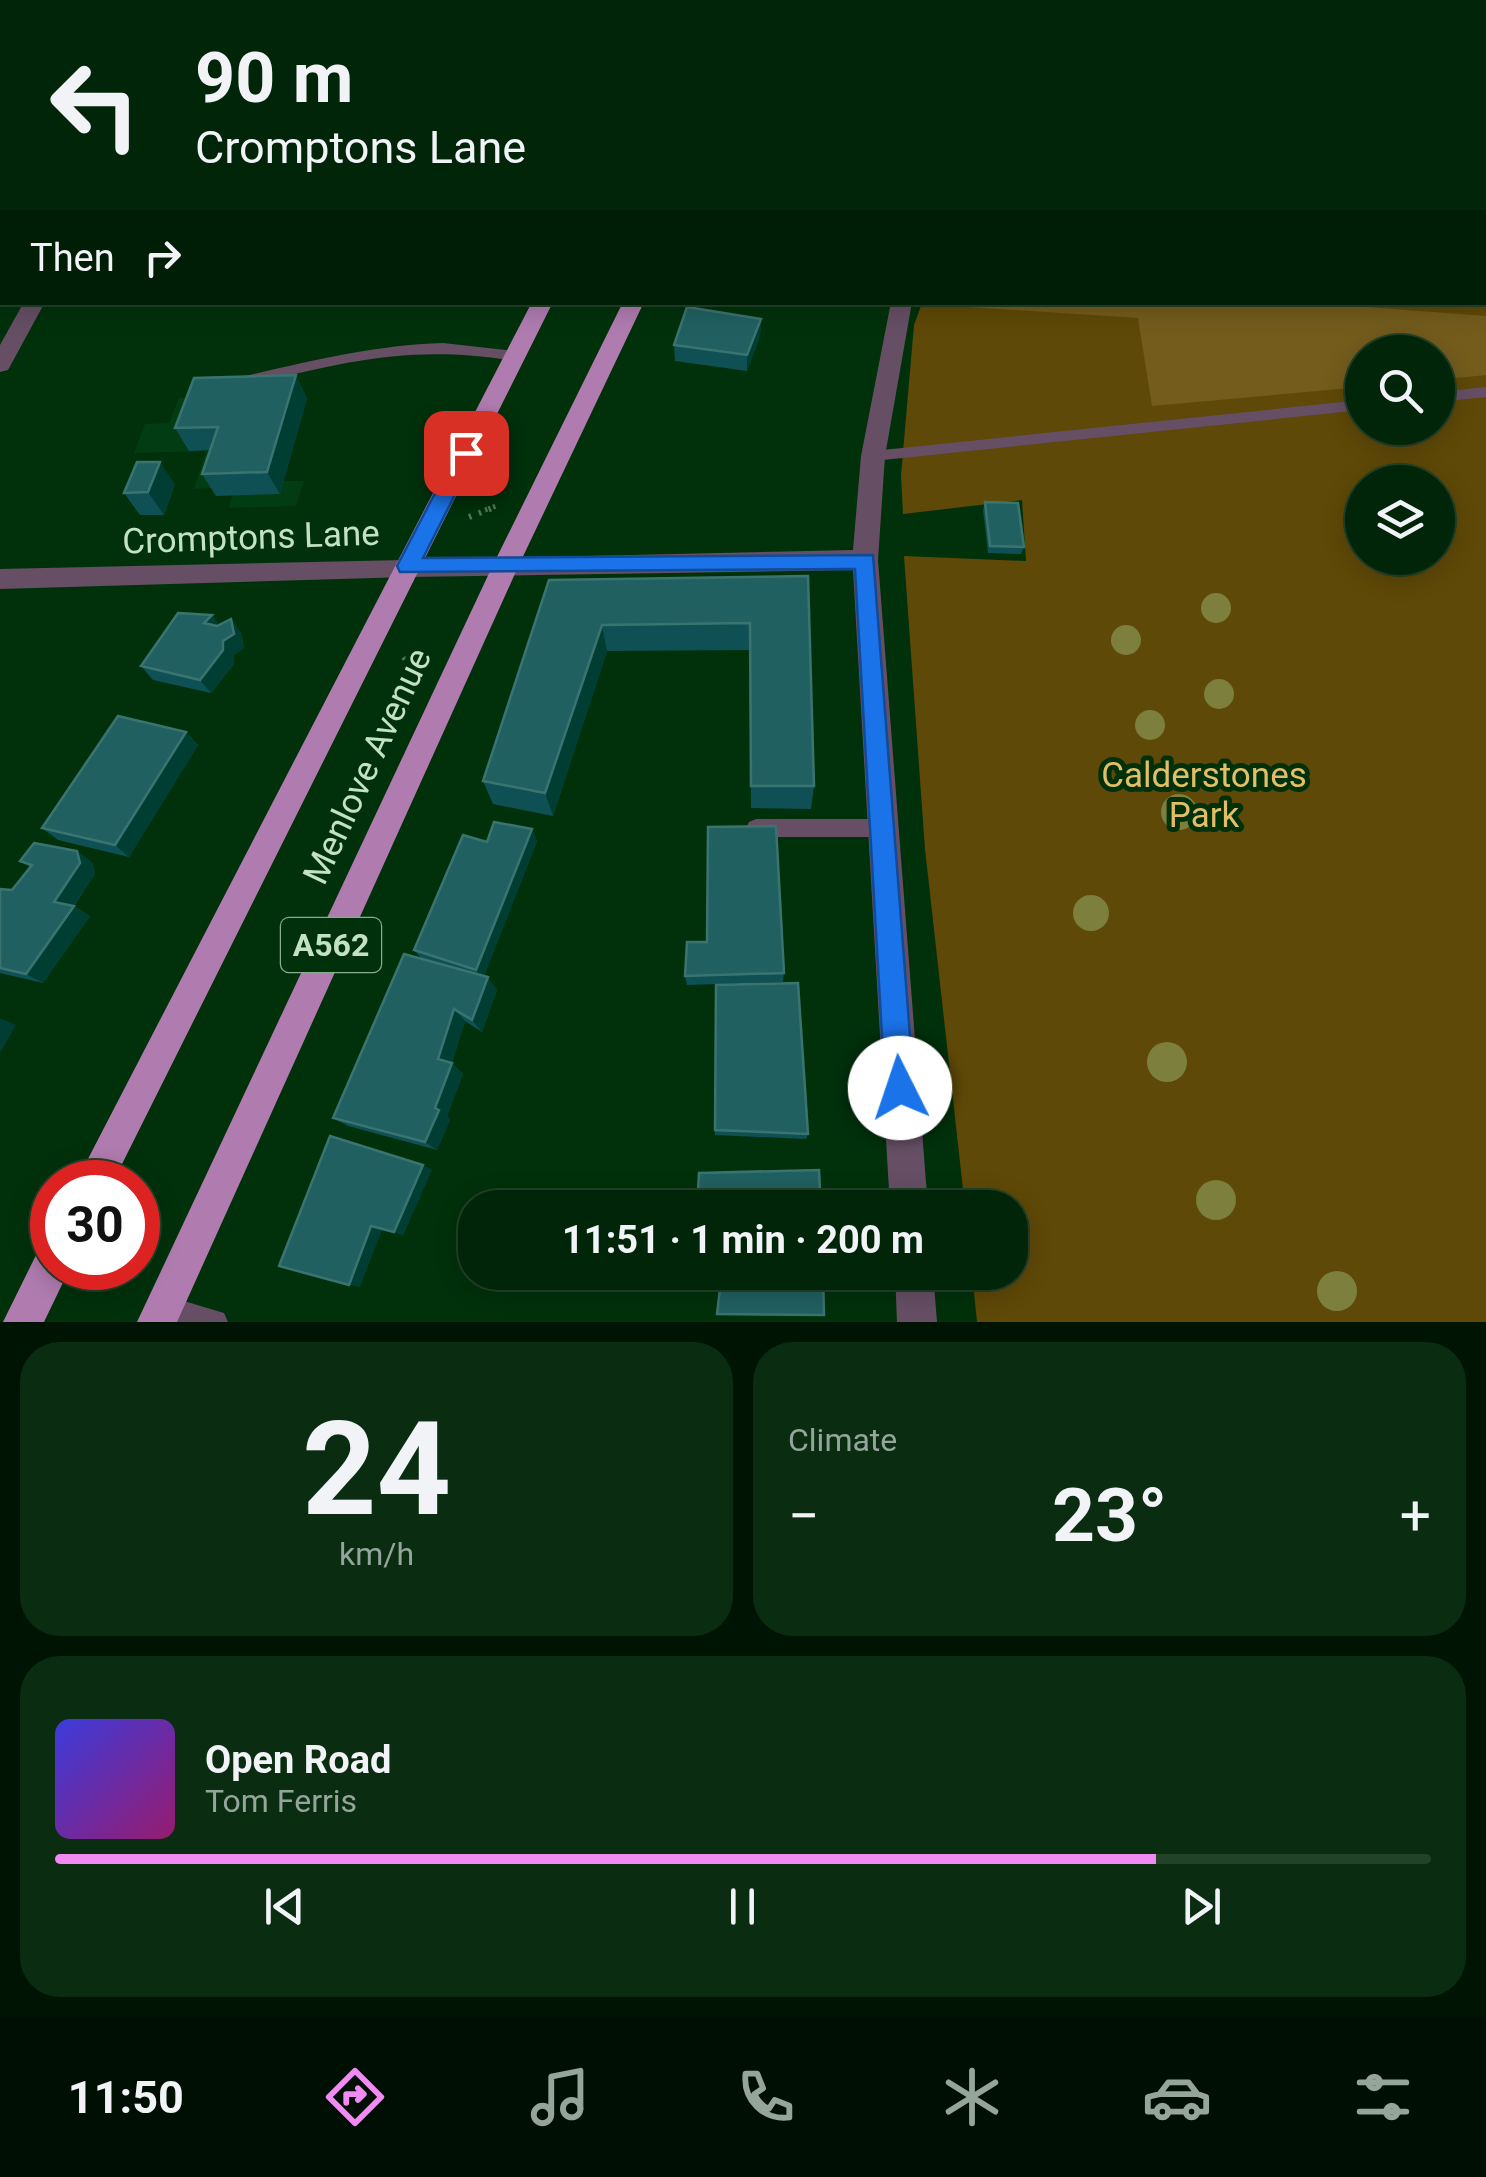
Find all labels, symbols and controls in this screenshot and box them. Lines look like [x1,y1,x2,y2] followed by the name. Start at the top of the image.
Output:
[195,37,353,119] text: 90 m
[30,40,160,170] icon: left
[195,121,526,174] text: Cromptons Lane
[135,230,190,285] icon: right
[30,236,115,280] text: Then
[1345,335,1455,575] map controls
[1345,335,1455,445] button: search
[424,411,509,496] pin
[439,426,494,481] icon: arrive
[1345,465,1455,575] button: layers
[122,513,380,562] street label: Cromptons Lane
[295,642,440,890] street label: Menlove Avenue
[1101,755,1307,836] park label: Calderstones Park
[281,918,381,972] road number: A562
[848,1036,952,1140] position arrow
[30,1160,160,1290] speed limit sign: 30
[562,1218,924,1262] text: 11:51 · 1 min · 200 m
[302,1393,451,1546] text: 24
[788,1421,897,1459] text: Climate
[1052,1471,1167,1559] text: 23°
[788,1484,819,1548] text: −
[1400,1484,1431,1548] text: +
[339,1535,414,1573] text: km/h
[205,1738,391,1782] text: Open Road
[205,1782,357,1820] text: Tom Ferris
[257,1879,312,1934] icon: previous
[715,1879,770,1934] icon: pause
[1174,1879,1229,1934] icon: next
[320,2062,390,2132] icon: directions
[525,2062,595,2132] icon: music
[731,2062,801,2132] icon: phone
[937,2062,1007,2132] icon: climate
[1142,2062,1212,2132] icon: car
[1348,2062,1418,2132] icon: filters
[68,2071,184,2124] text: 11:50

